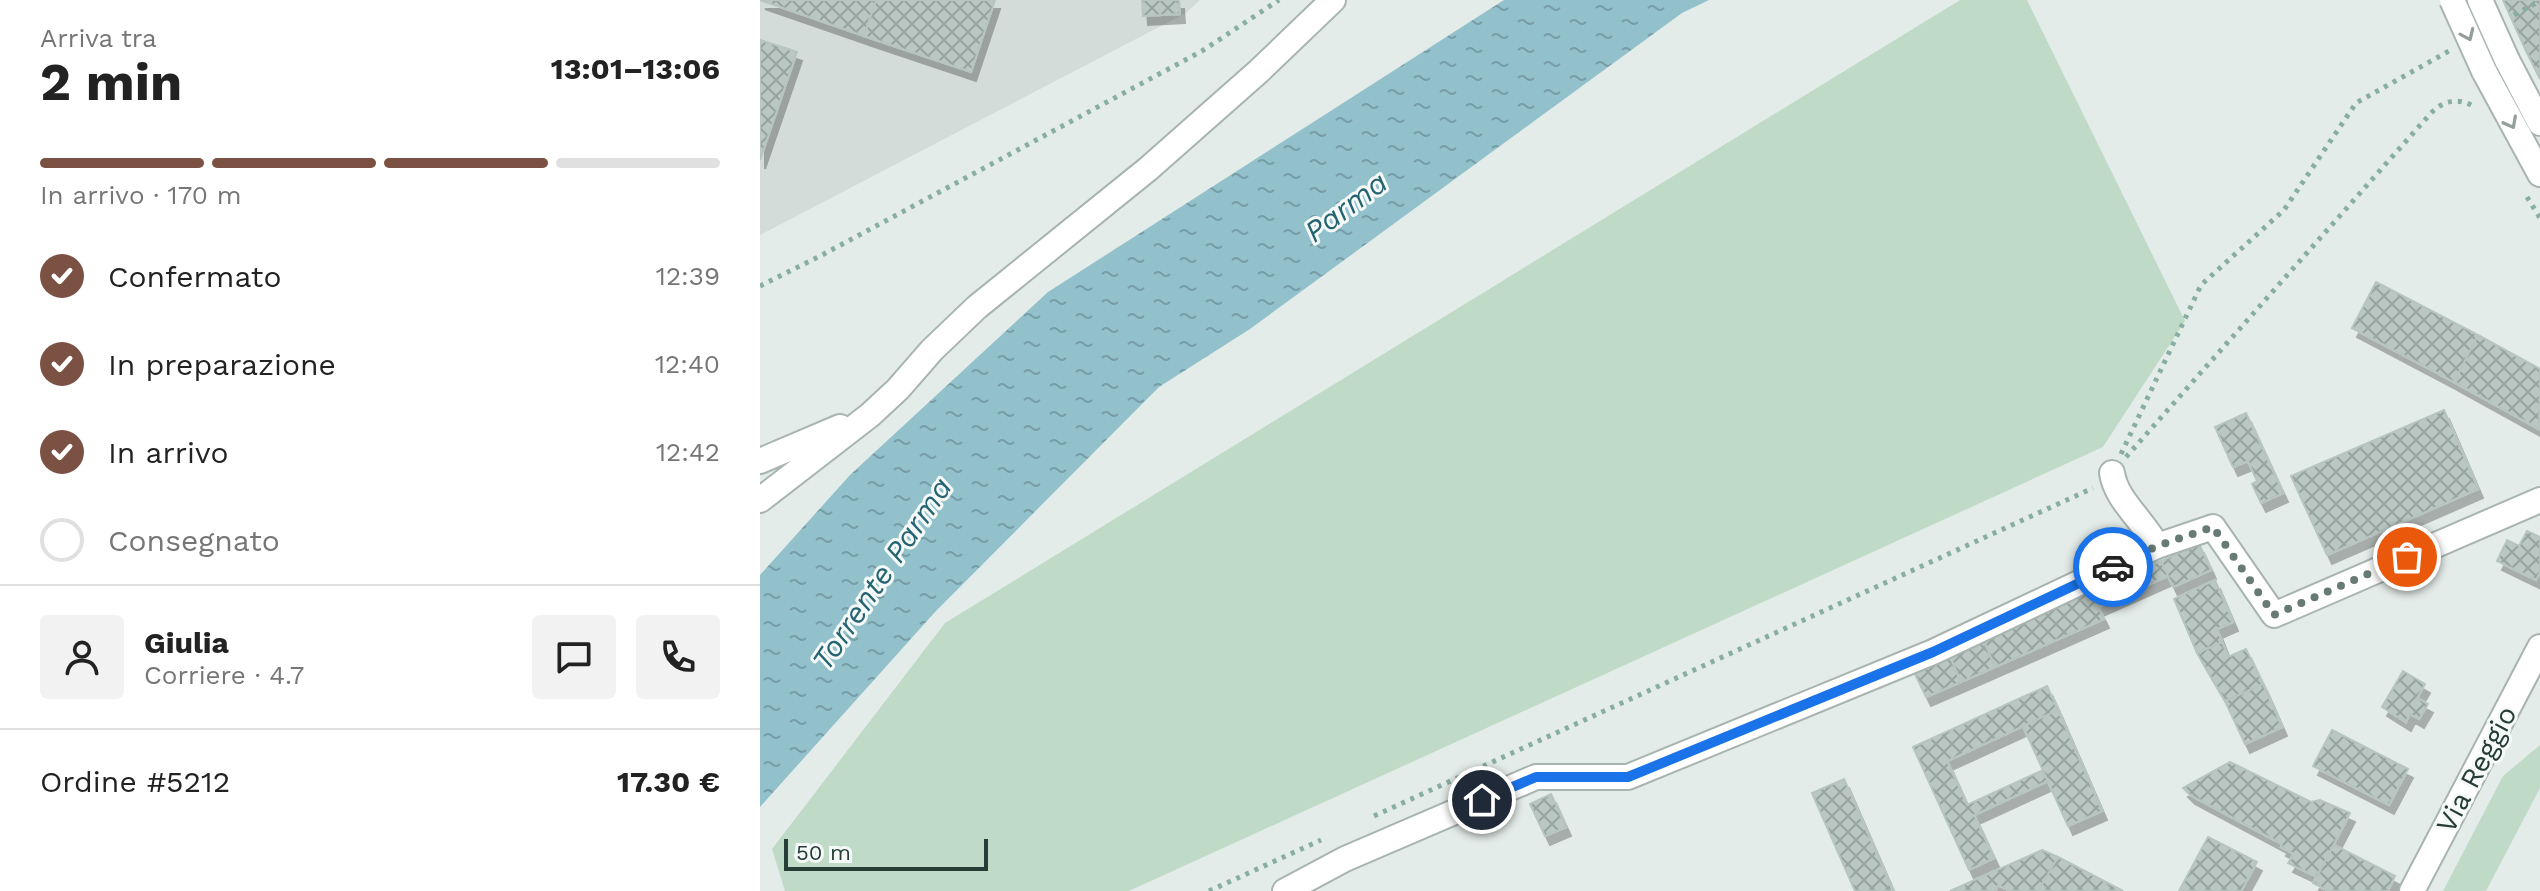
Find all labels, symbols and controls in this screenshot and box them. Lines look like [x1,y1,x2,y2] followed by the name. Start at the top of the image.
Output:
[40,23,157,53] text: Arriva tra
[2458,27,2474,42] one-way arrow
[551,51,720,86] text: 13:01–13:06
[40,52,182,113] text: 2 min
[2501,115,2516,129] one-way arrow
[1297,164,1394,249] water label: Parma
[40,180,242,210] text: In arrivo · 170 m
[40,254,84,298] icon: check
[108,259,281,294] text: Confermato
[656,261,720,291] text: 12:39
[40,342,84,386] icon: check
[108,347,336,382] text: In preparazione
[655,349,720,379] text: 12:40
[40,430,84,474] icon: check
[108,435,229,470] text: In arrivo
[656,437,720,467] text: 12:42
[804,471,959,677] water label: Torrente Parma
[108,523,280,558] text: Consegnato
[2373,523,2441,591] pin
[2073,527,2153,607] courier
[2385,535,2429,579] icon: bag
[2091,545,2135,589] icon: car
[40,615,124,699] button: person
[532,615,616,699] button: chat
[636,615,720,699] button: phone
[144,625,229,660] text: Giulia
[144,660,304,690] text: Corriere · 4.7
[2429,700,2524,838] street label: Via Reggio
[40,764,230,799] text: Ordine #5212
[617,764,720,799] text: 17.30 €
[1448,766,1516,834] pin
[1460,778,1504,822] icon: home
[784,835,988,871] scale bar
[796,840,851,865] text: 50 m

